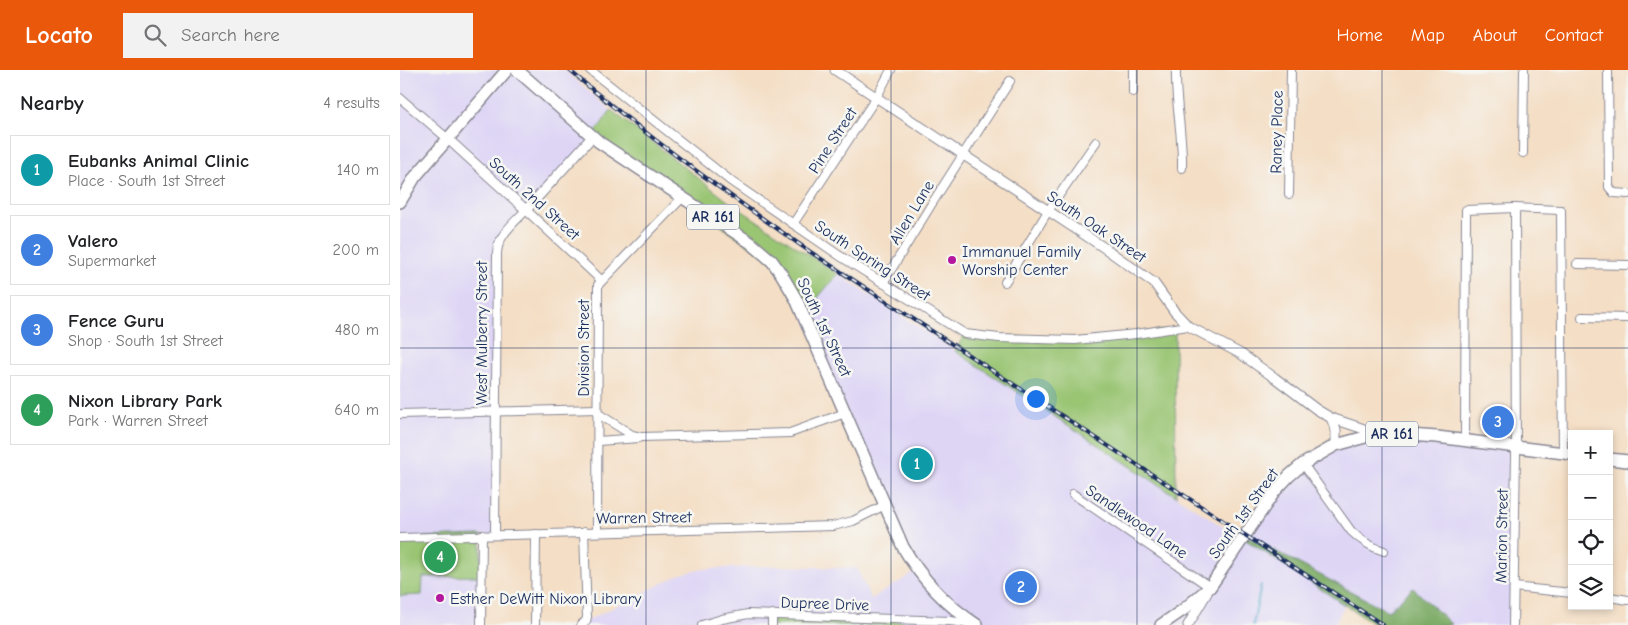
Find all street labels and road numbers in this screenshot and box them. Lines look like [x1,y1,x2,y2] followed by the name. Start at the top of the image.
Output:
[1267,90,1287,174] street label: Raney Place
[805,104,861,177] street label: Pine Street
[486,154,583,244] street label: South 2nd Street
[886,177,938,248] street label: Allen Lane
[1043,187,1150,267] street label: South Oak Street
[687,204,739,230] road number: AR 161
[811,217,934,305] street label: South Spring Street
[473,260,491,405] street label: West Mulberry Street
[793,275,855,380] street label: South 1st Street
[575,299,593,397] street label: Division Street
[1366,422,1418,446] road number: AR 161
[1205,465,1283,562] street label: South 1st Street
[1082,481,1191,563] street label: Sandlewood Lane
[1492,488,1512,583] street label: Marion Street
[596,508,692,528] street label: Warren Street
[780,593,870,615] street label: Dupree Drive

